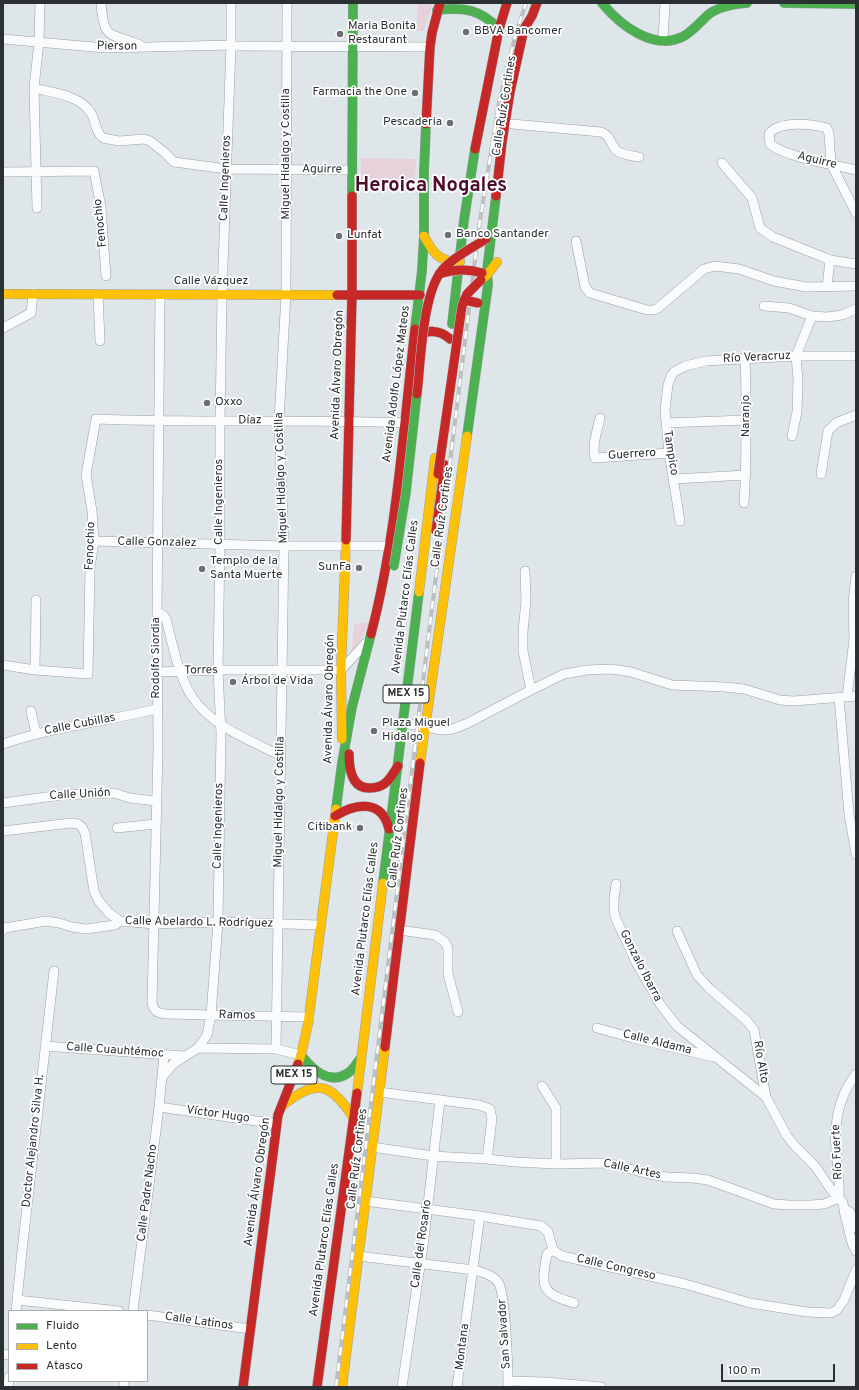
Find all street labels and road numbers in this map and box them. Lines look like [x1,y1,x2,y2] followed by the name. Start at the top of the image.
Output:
[97,39,137,55] street label: Pierson
[490,55,520,157] street label: Calle Ruíz Cortines
[280,88,294,220] street label: Miguel Hidalgo y Costilla
[217,135,235,221] street label: Calle Ingenieros
[796,149,838,173] street label: Aguirre
[302,162,342,178] street label: Aguirre
[91,198,111,248] street label: Fenochio
[174,275,248,289] street label: Calle Vázquez
[380,305,414,463] street label: Avenida Adolfo López Mateos
[329,310,347,440] street label: Avenida Álvaro Obregón
[723,349,791,367] street label: Río Veracruz
[740,395,754,437] street label: Naranjo
[273,412,291,544] street label: Miguel Hidalgo y Costilla
[238,414,262,428] street label: Díaz
[659,429,681,477] street label: Tampico
[607,446,657,464] street label: Guerrero
[213,459,227,545] street label: Calle Ingenieros
[429,466,457,568] street label: Calle Ruíz Cortines
[389,519,423,675] street label: Avenida Plutarco Elías Calles
[83,521,99,571] street label: Fenochio
[117,535,197,551] street label: Calle Gonzalez
[150,617,164,699] street label: Rodolfo Siordia
[322,634,338,764] street label: Avenida Álvaro Obregón
[184,664,218,678] street label: Torres
[383,685,429,703] road number: MEX 15
[43,711,117,739] street label: Calle Cubillas
[272,736,288,868] street label: Miguel Hidalgo y Costilla
[211,783,227,869] street label: Calle Ingenieros
[49,786,111,804] street label: Calle Unión
[386,787,412,889] street label: Calle Ruíz Cortines
[349,841,383,997] street label: Avenida Plutarco Elías Calles
[125,915,273,931] street label: Calle Abelardo L. Rodríguez
[616,928,664,1004] street label: Gonzalo Ibarra
[218,1008,256,1024] street label: Ramos
[621,1027,693,1059] street label: Calle Aldama
[66,1040,164,1062] street label: Calle Cuauhtémoc
[749,1040,771,1084] street label: Río Alto
[271,1066,317,1084] road number: MEX 15
[20,1074,48,1208] street label: Doctor Alejandro Silva H.
[185,1103,251,1127] street label: Víctor Hugo
[345,1108,371,1210] street label: Calle Ruíz Cortines
[242,1117,274,1247] street label: Avenida Álvaro Obregón
[829,1124,847,1180] street label: Río Fuerte
[135,1143,161,1243] street label: Calle Padre Nacho
[602,1157,662,1183] street label: Calle Artes
[307,1162,343,1318] street label: Avenida Plutarco Elías Calles
[409,1199,435,1289] street label: Calle del Rosario
[575,1252,657,1284] street label: Calle Congreso
[495,1298,515,1370] street label: San Salvador
[164,1310,234,1334] street label: Calle Latinos
[453,1323,473,1371] street label: Montana

